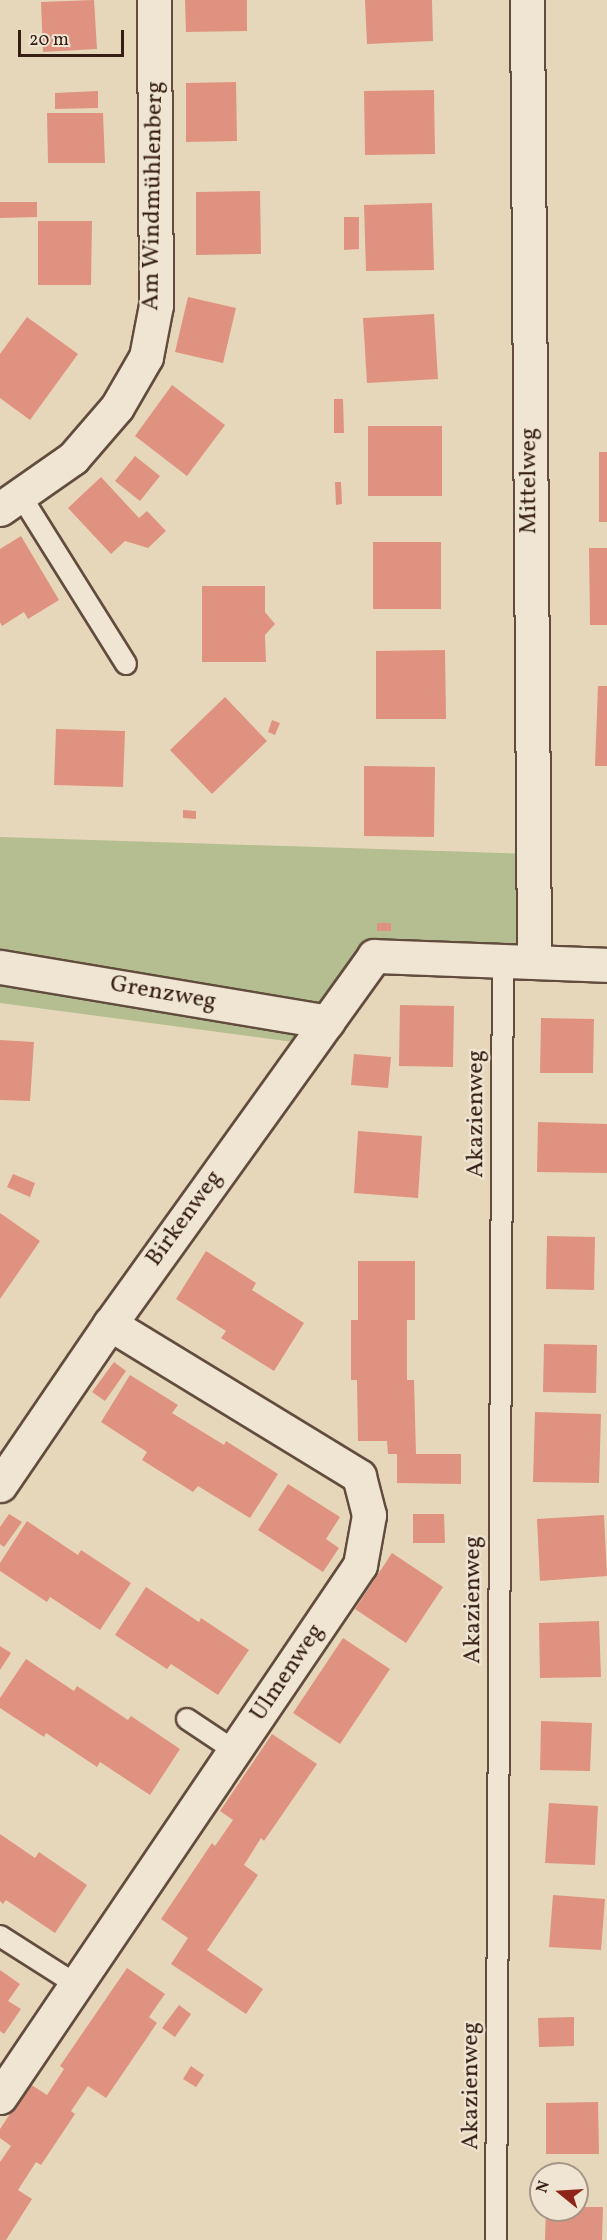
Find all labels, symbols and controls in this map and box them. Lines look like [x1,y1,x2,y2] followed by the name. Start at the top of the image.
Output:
[21,18,128,56] scale bar
[29,28,69,53] text: 20 m
[138,81,170,311] street label: Am Windmühlenberg
[516,428,544,534] street label: Mittelweg
[108,971,218,1017] street label: Grenzweg
[463,1050,491,1178] street label: Akazienweg
[141,1165,229,1273] street label: Birkenweg
[460,1536,488,1664] street label: Akazienweg
[245,1619,331,1727] street label: Ulmenweg
[458,2022,486,2150] street label: Akazienweg
[529,2162,589,2222] north arrow
[532,2178,556,2196] text: N

